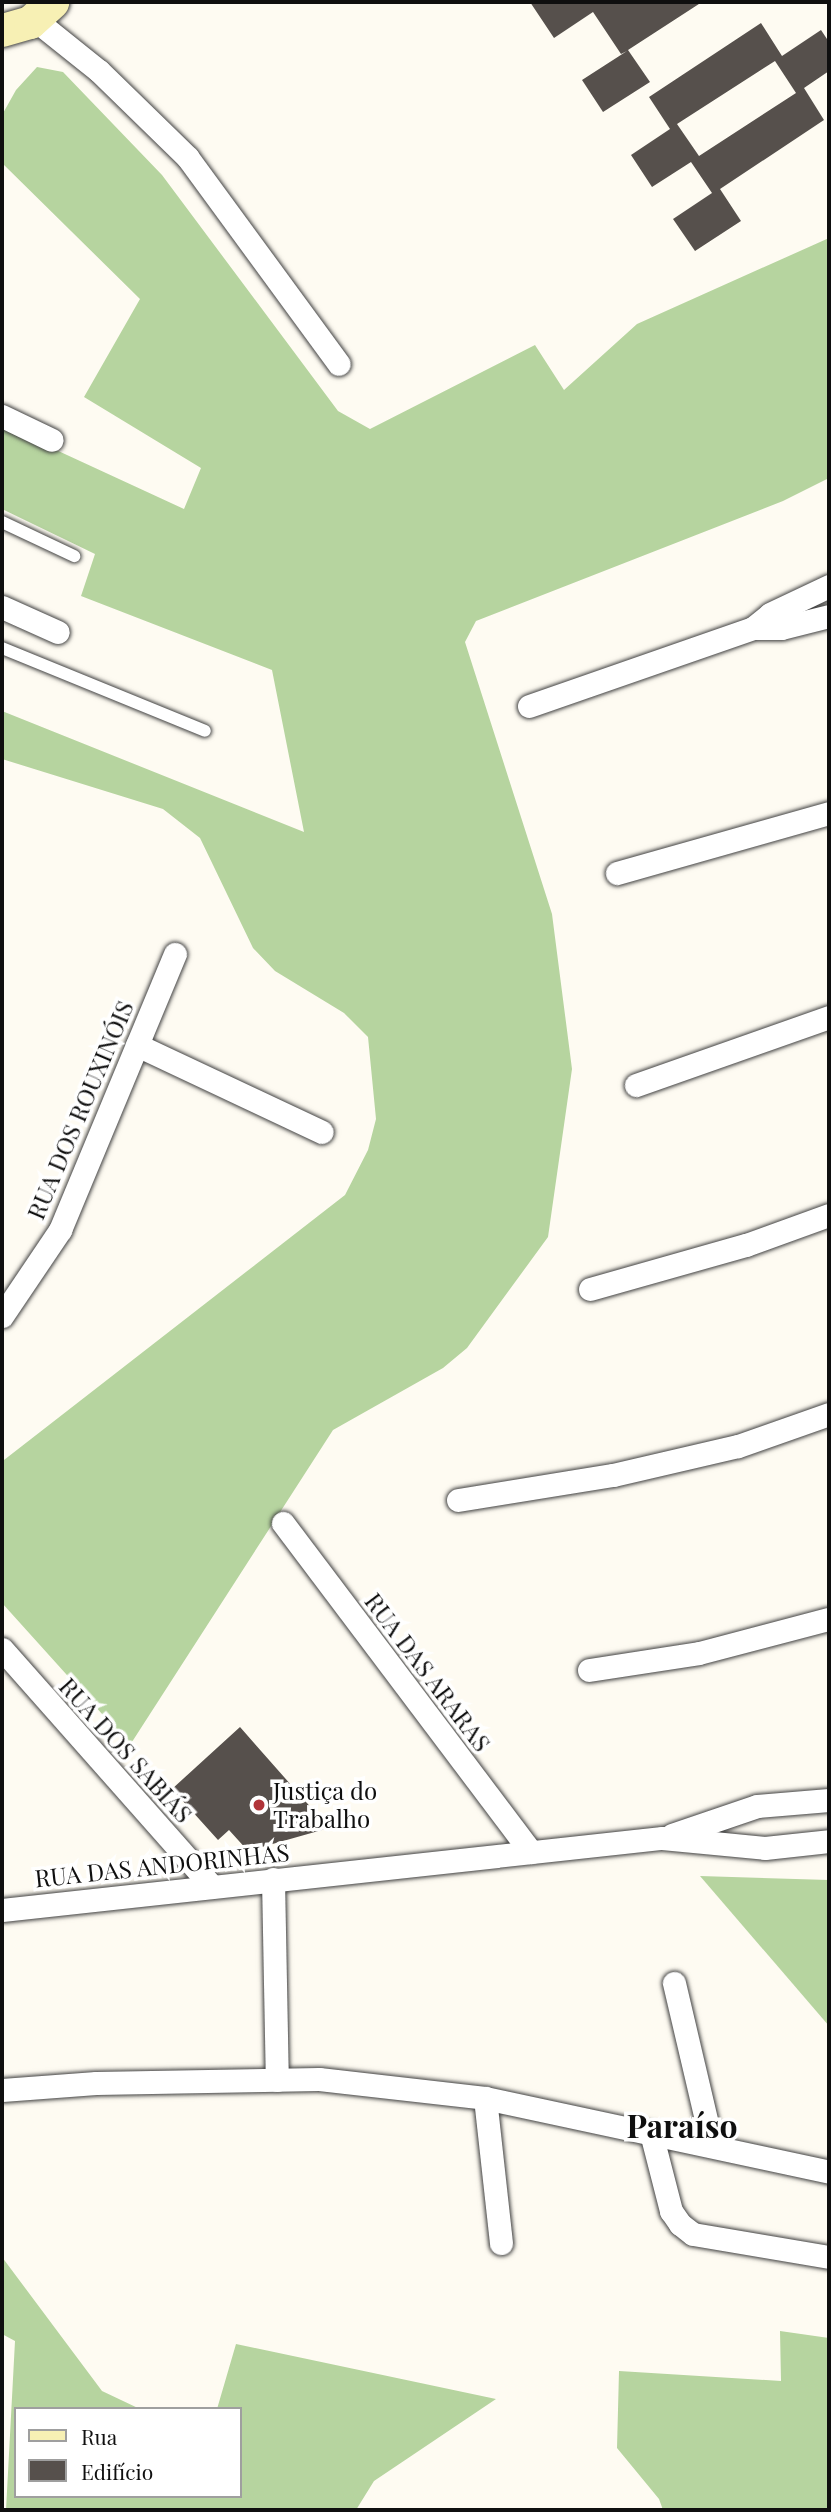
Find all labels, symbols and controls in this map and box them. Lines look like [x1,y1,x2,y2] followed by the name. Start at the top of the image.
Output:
[21,996,139,1224] street label: RUA DOS ROUXINÓIS
[359,1587,497,1757] street label: RUA DAS ARARAS
[53,1672,199,1828] street label: RUA DOS SABIÁS
[273,1777,377,1833] place label: Justiça do Trabalho
[251,1797,267,1813] marker: Justiça do Trabalho
[33,1837,291,1893] street label: RUA DAS ANDORINHAS
[626,2106,738,2144] district label: Paraíso
[14,2407,242,2498] legend
[81,2422,117,2450] text: Rua
[81,2457,153,2485] text: Edifício

